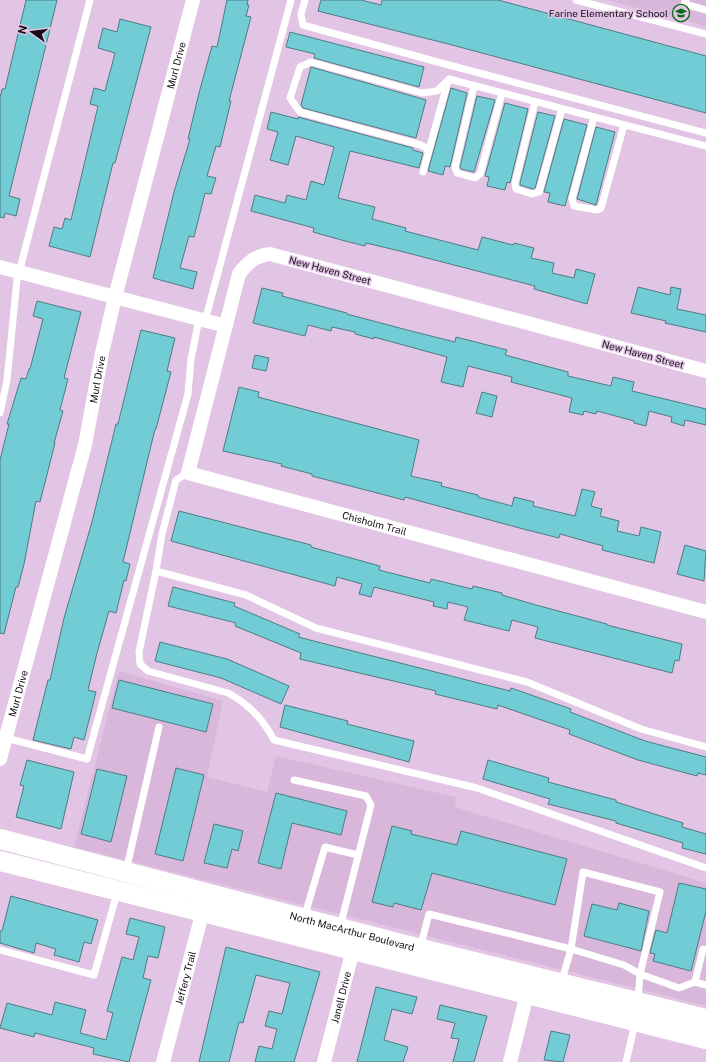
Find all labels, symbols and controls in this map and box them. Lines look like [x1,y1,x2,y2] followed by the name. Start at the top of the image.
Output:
[671,3,691,23] school or university icon: Farine Elementary School
[549,7,668,19] place label: Farine Elementary School
[12,12,52,52] north arrow
[15,24,29,35] text: N
[164,40,188,90] street label: Murl Drive
[288,253,372,287] street label: New Haven Street
[601,337,685,371] street label: New Haven Street
[87,354,107,404] street label: Murl Drive
[341,509,408,537] street label: Chisholm Trail
[6,668,30,718] street label: Murl Drive
[288,909,416,953] street label: North MacArthur Boulevard
[172,950,198,1006] street label: Jeffery Trail
[328,970,353,1024] street label: Janell Drive

